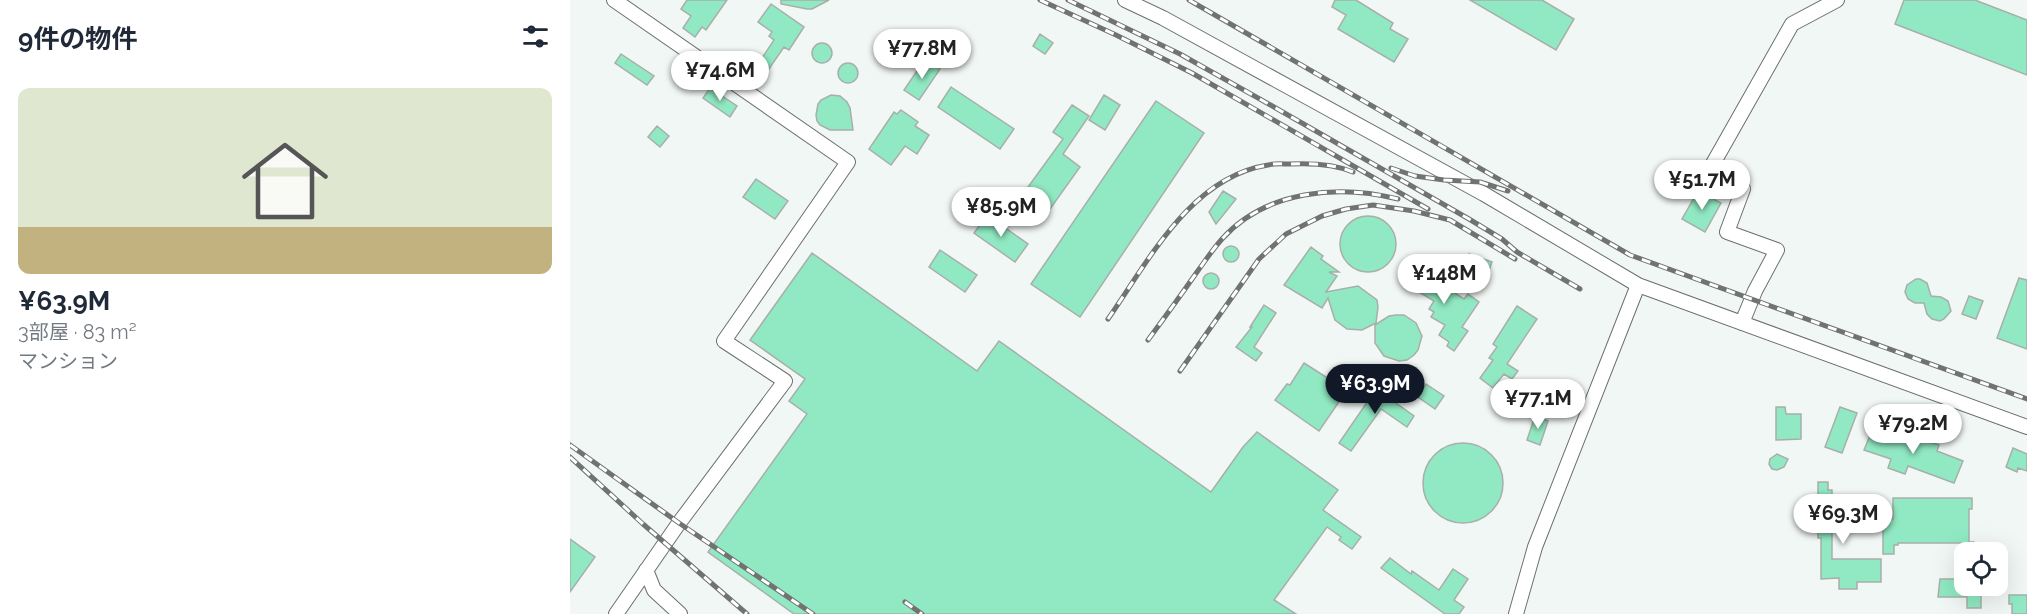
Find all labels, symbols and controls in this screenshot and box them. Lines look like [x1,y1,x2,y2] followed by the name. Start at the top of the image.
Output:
[519,20,552,53] icon: filters
[18,24,137,54] text: 9件の物件
[873,29,971,80] pin: ¥77.8M
[887,36,957,60] text: ¥77.8M
[671,51,769,102] pin: ¥74.6M
[685,58,755,82] text: ¥74.6M
[231,127,339,235] icon: home
[1653,160,1751,211] pin: ¥51.7M
[1668,167,1736,191] text: ¥51.7M
[952,187,1050,238] pin: ¥85.9M
[966,194,1036,218] text: ¥85.9M
[1402,254,1486,305] pin: ¥148M
[1412,261,1476,285] text: ¥148M
[18,286,110,316] text: ¥63.9M
[18,320,136,344] text: 3部屋 · 83 m²
[18,349,118,373] text: マンション
[1326,364,1424,415] pin: ¥63.9M
[1339,371,1411,395] text: ¥63.9M
[1489,379,1587,430] pin: ¥77.1M
[1504,386,1572,410] text: ¥77.1M
[1864,404,1962,455] pin: ¥79.2M
[1878,411,1948,435] text: ¥79.2M
[1794,494,1892,545] pin: ¥69.3M
[1807,501,1879,525] text: ¥69.3M
[1954,542,2008,596] map controls
[1954,542,2008,596] button: locate

